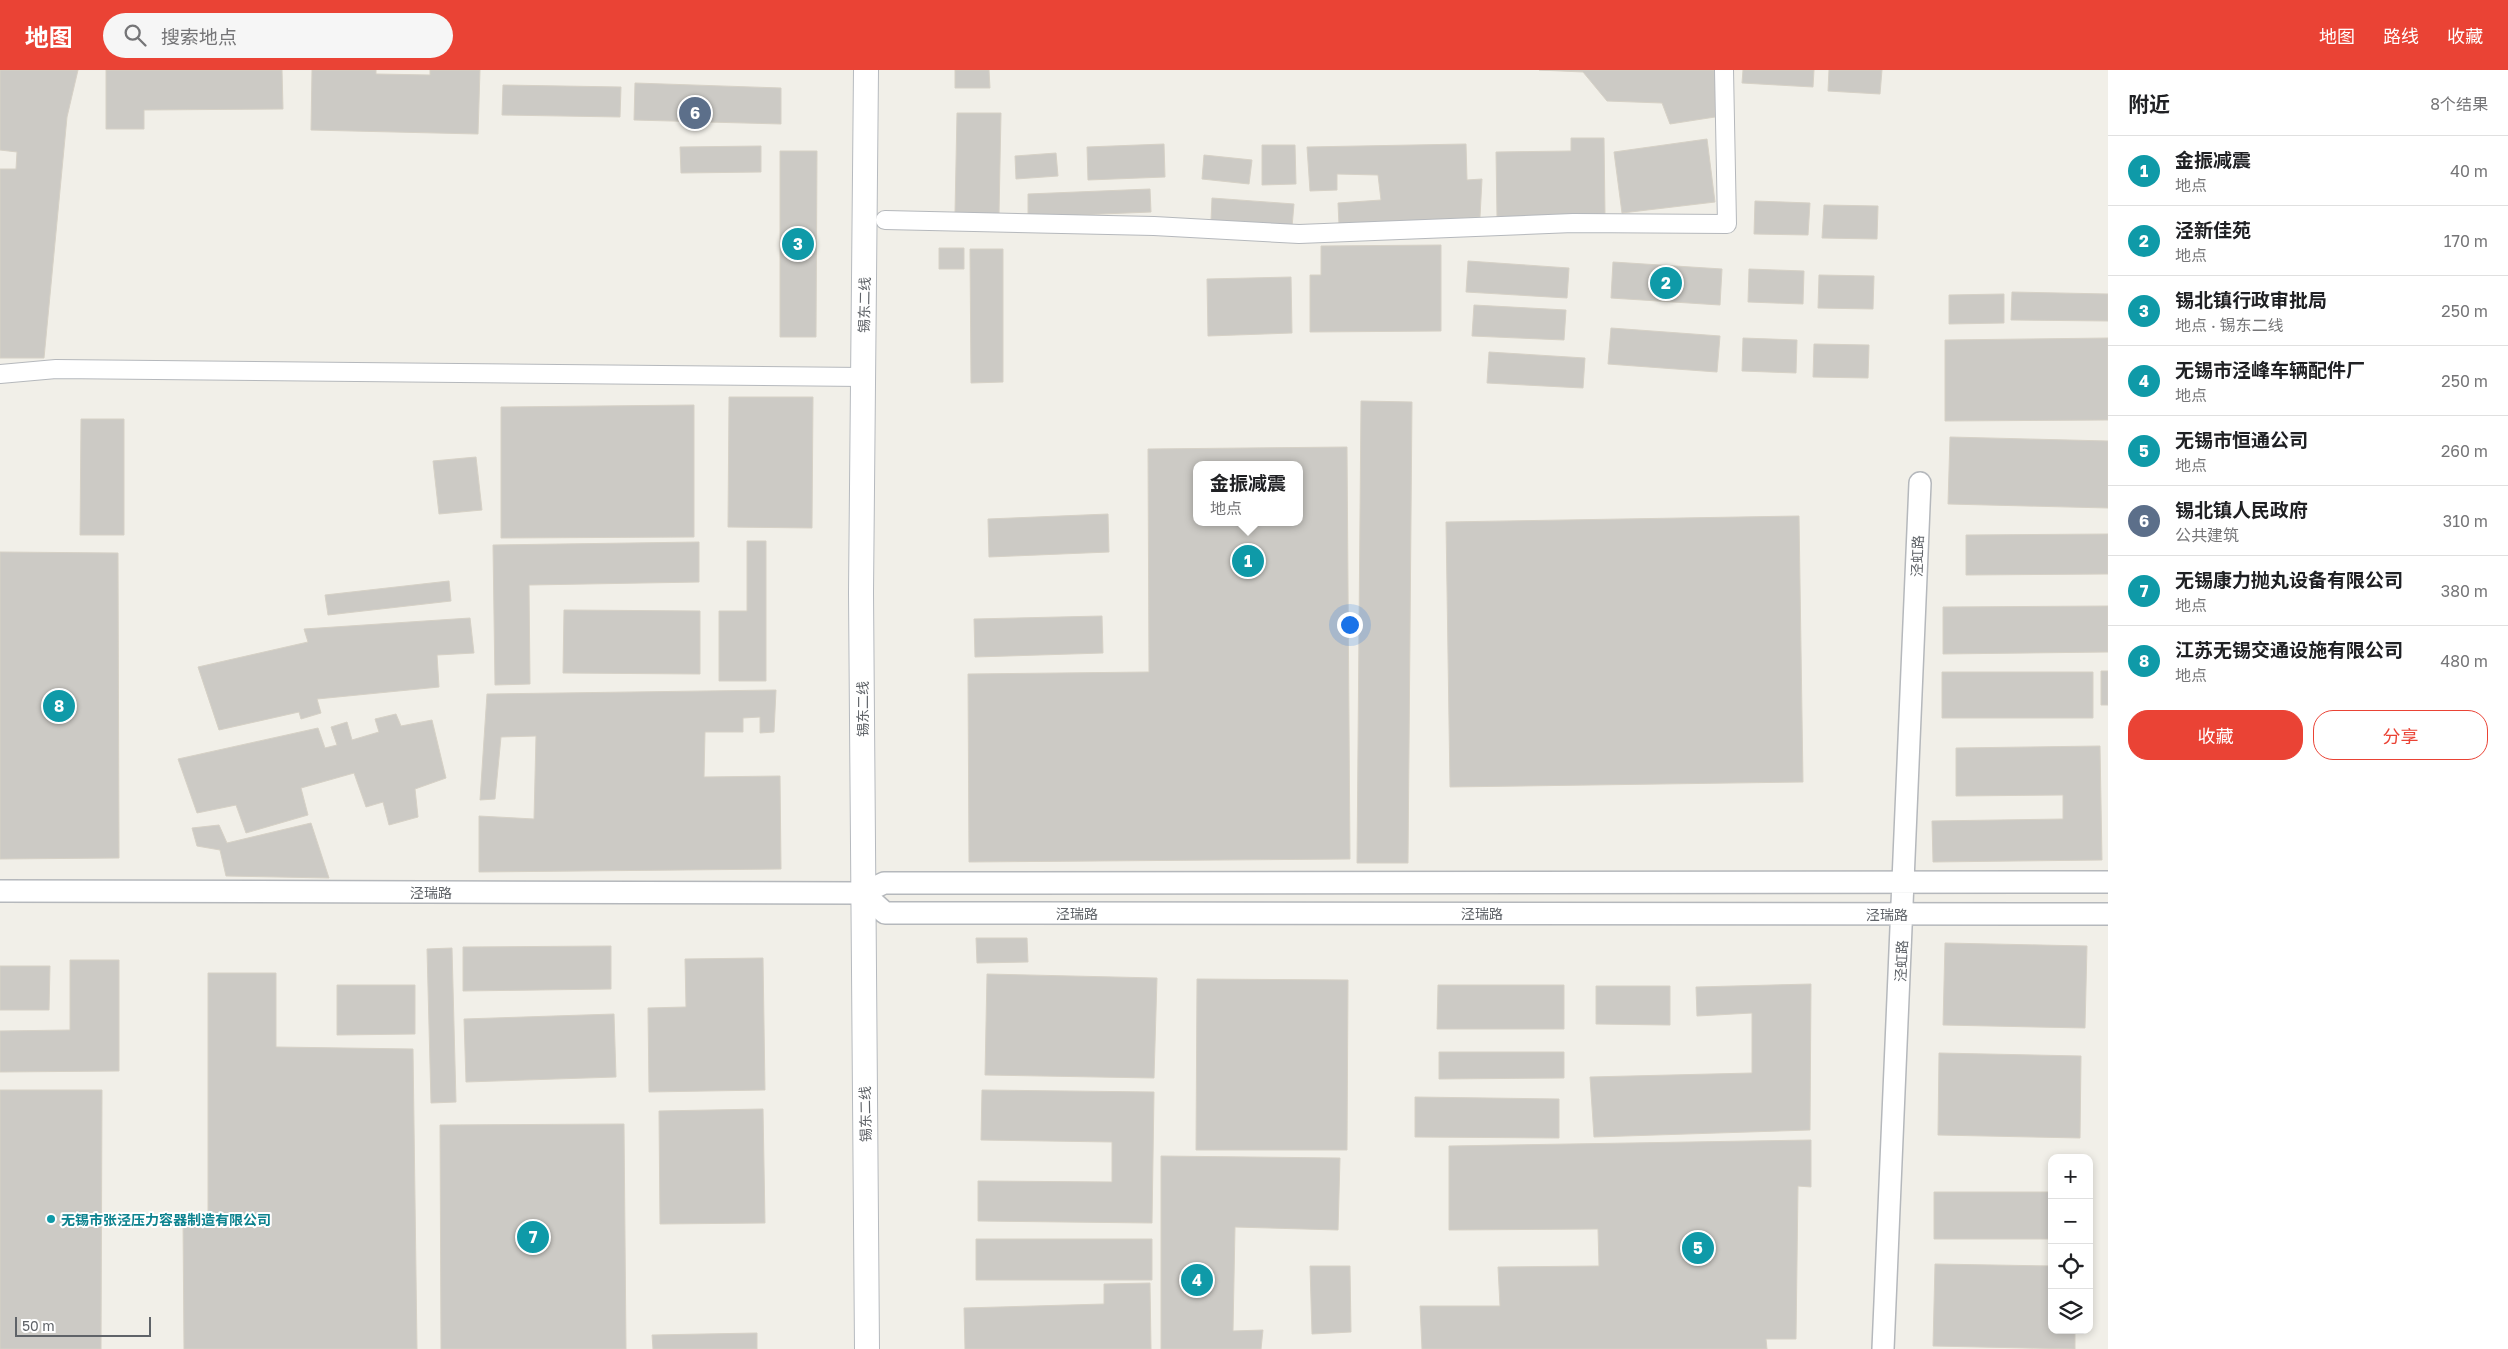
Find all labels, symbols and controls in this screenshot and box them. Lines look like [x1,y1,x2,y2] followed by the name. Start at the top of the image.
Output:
[103,13,453,58] search box
[121,21,149,49] icon: search
[25,22,73,51] text: 地图
[161,25,237,48] text: 搜索地点
[2319,25,2355,47] text: 地图
[2383,25,2419,47] text: 路线
[2447,25,2483,47] text: 收藏
[2128,91,2170,117] text: 附近
[679,94,711,132] pin: 6
[2430,94,2488,114] text: 8个结果
[2175,148,2251,171] text: 金振减震
[2140,161,2148,181] text: 1
[2450,161,2488,181] text: 40 m
[2175,175,2207,195] text: 地点
[2175,218,2251,241] text: 泾新佳苑
[782,225,814,263] pin: 3
[2139,231,2149,251] text: 2
[2444,231,2488,251] text: 170 m
[2175,245,2207,265] text: 地点
[1650,264,1682,302] pin: 2
[855,277,873,333] street label: 锡东二线
[2175,288,2327,311] text: 锡北镇行政审批局
[2139,301,2149,321] text: 3
[2441,301,2488,321] text: 250 m
[2175,315,2284,335] text: 地点 · 锡东二线
[2175,358,2365,381] text: 无锡市泾峰车辆配件厂
[2139,371,2149,391] text: 4
[2441,371,2488,391] text: 250 m
[2175,385,2207,405] text: 地点
[2175,428,2308,451] text: 无锡市恒通公司
[2139,441,2149,461] text: 5
[2441,441,2488,461] text: 260 m
[2175,455,2207,475] text: 地点
[1193,461,1303,526] popup
[1210,471,1286,494] text: 金振减震
[1210,498,1242,518] text: 地点
[2175,498,2308,521] text: 锡北镇人民政府
[2139,511,2149,531] text: 6
[2443,511,2488,531] text: 310 m
[2175,525,2239,545] text: 公共建筑
[1908,535,1926,577] street label: 泾虹路
[1232,542,1264,580] pin: 1
[2175,568,2403,591] text: 无锡康力抛丸设备有限公司
[2140,581,2148,601] text: 7
[2441,581,2488,601] text: 380 m
[2175,595,2207,615] text: 地点
[1337,612,1363,638] your location
[2175,638,2403,661] text: 江苏无锡交通设施有限公司
[2139,651,2149,671] text: 8
[2440,651,2488,671] text: 480 m
[2175,665,2207,685] text: 地点
[854,681,871,737] street label: 锡东二线
[43,687,75,725] pin: 8
[2128,710,2303,760] button: 收藏
[2313,710,2488,760] button: 分享
[410,884,452,901] street label: 泾瑞路
[1056,905,1098,922] street label: 泾瑞路
[1461,905,1503,922] street label: 泾瑞路
[1866,906,1908,923] street label: 泾瑞路
[1891,940,1911,982] street label: 泾虹路
[856,1086,874,1142] street label: 锡东二线
[2048,1154,2093,1334] map controls
[2048,1154,2093,1199] button: +
[2048,1199,2093,1244] button: −
[61,1211,271,1228] place label: 无锡市张泾压力容器制造有限公司
[45,1213,57,1225] marker: 无锡市张泾压力容器制造有限公司
[517,1218,549,1256] pin: 7
[1682,1229,1714,1267] pin: 5
[2048,1244,2093,1289] button: locate
[1181,1261,1213,1299] pin: 4
[2048,1289,2093,1334] button: layers
[15,1314,151,1337] scale bar
[22,1317,55,1334] text: 50 m

